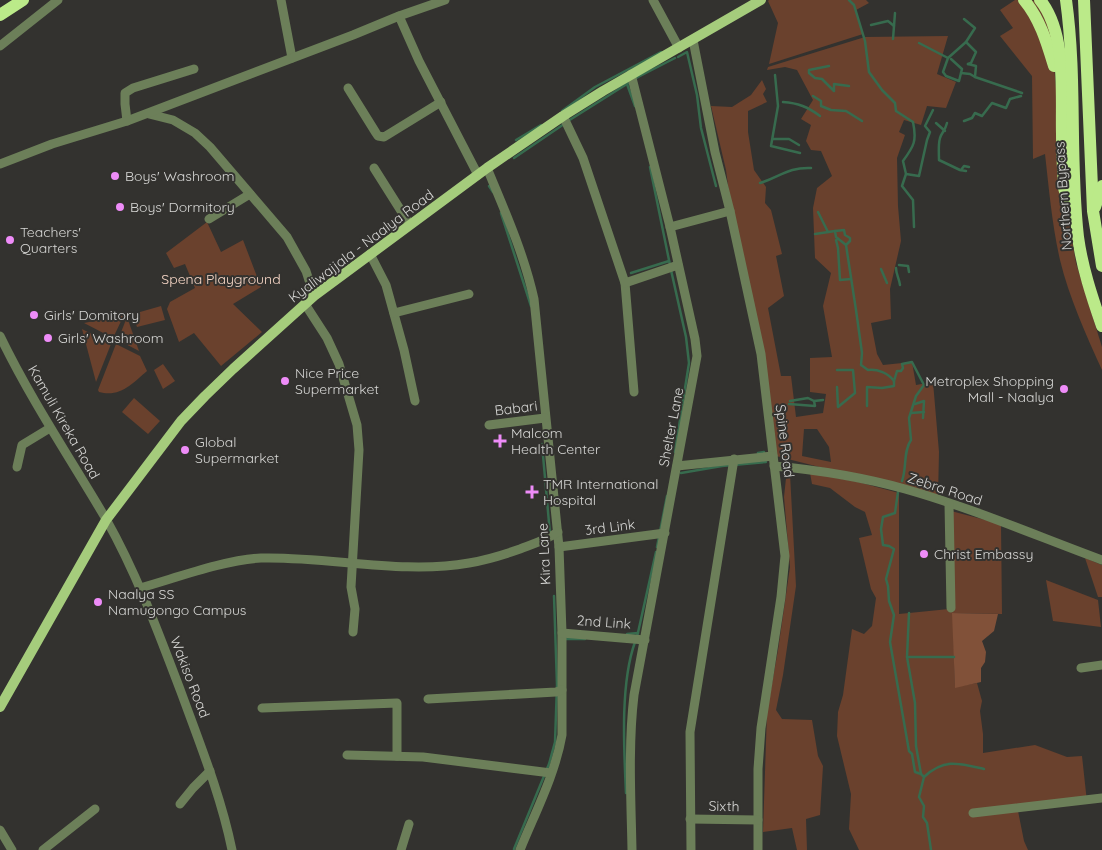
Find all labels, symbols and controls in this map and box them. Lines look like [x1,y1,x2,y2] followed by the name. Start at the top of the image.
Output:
[1050,141,1076,251] street label: Northern Bypass
[125,167,235,185] place label: Boys' Washroom
[109,170,121,182] marker: Boys' Washroom
[285,186,437,306] street label: Kyaliwajjala - Naalya Road
[130,198,235,216] place label: Boys' Dormitory
[114,201,126,213] marker: Boys' Dormitory
[20,223,81,257] place label: Teachers' Quarters
[4,234,16,246] marker: Teachers' Quarters
[161,270,281,288] park label: Spena Playground
[44,306,139,324] place label: Girls' Domitory
[28,309,40,321] marker: Girls' Domitory
[58,329,164,347] place label: Girls' Washroom
[42,332,54,344] marker: Girls' Washroom
[24,362,104,482] street label: Kamuli Kireka Road
[295,364,379,398] place label: Nice Price Supermarket
[925,372,1054,406] place label: Metroplex Shopping Mall - Naalya
[279,375,291,387] marker: Nice Price Supermarket
[1058,383,1070,395] marker: Metroplex Shopping Mall - Naalya
[654,386,688,468] street label: Shelter Lane
[494,396,538,420] street label: Babari
[772,403,798,479] street label: Spine Road
[511,424,601,458] place label: Malcom Health Center
[195,433,279,467] place label: Global Supermarket
[493,434,507,448] marker: Malcom Health Center
[179,444,191,456] marker: Global Supermarket
[905,468,985,510] street label: Zebra Road
[543,475,658,509] place label: TMR International Hospital
[525,485,539,499] marker: TMR International Hospital
[584,515,636,539] street label: 3rd Link
[533,523,555,585] street label: Kira Lane
[934,545,1033,563] place label: Christ Embassy
[918,548,930,560] marker: Christ Embassy
[108,585,246,619] place label: Naalya SS Namugongo Campus
[92,596,104,608] marker: Naalya SS Namugongo Campus
[576,611,632,633] street label: 2nd Link
[166,634,214,720] street label: Wakiso Road
[708,797,740,815] street label: Sixth

